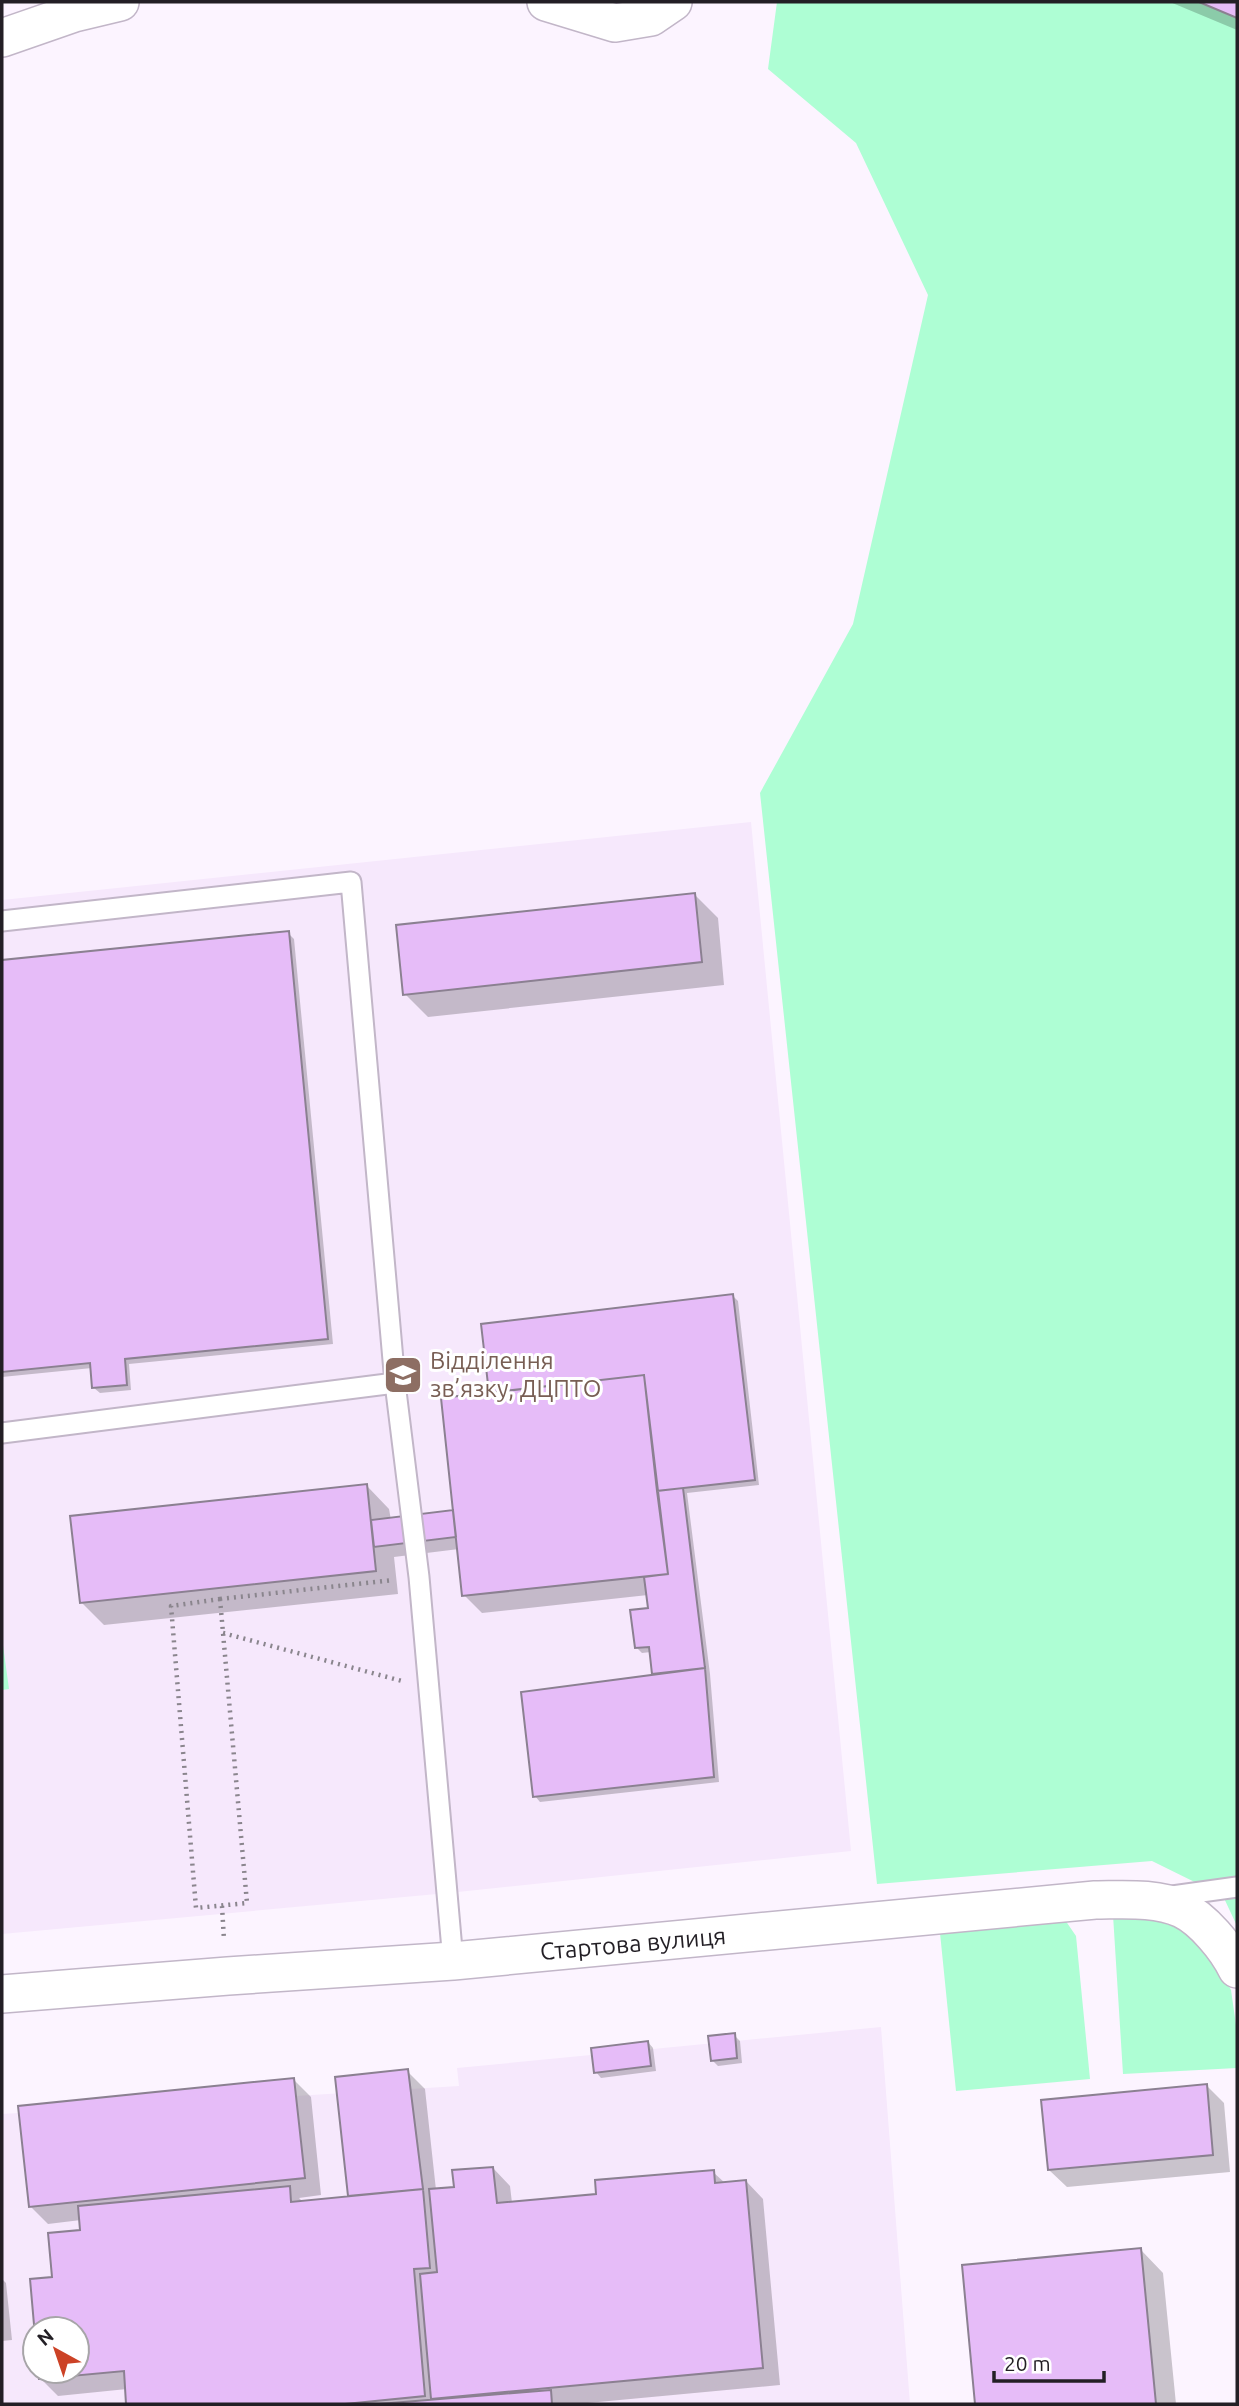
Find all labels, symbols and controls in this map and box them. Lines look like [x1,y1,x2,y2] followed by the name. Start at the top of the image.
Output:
[430,1347,601,1402] place label: Відділення зв’язку, ДЦПТО
[382,1354,424,1396] school or university icon: Відділення зв’язку, ДЦПТО
[539,1922,727,1965] street label: Стартова вулиця
[21,2315,91,2385] north arrow
[33,2324,58,2350] text: N
[994,2340,1104,2384] scale bar
[1004,2351,1051,2375] text: 20 m

